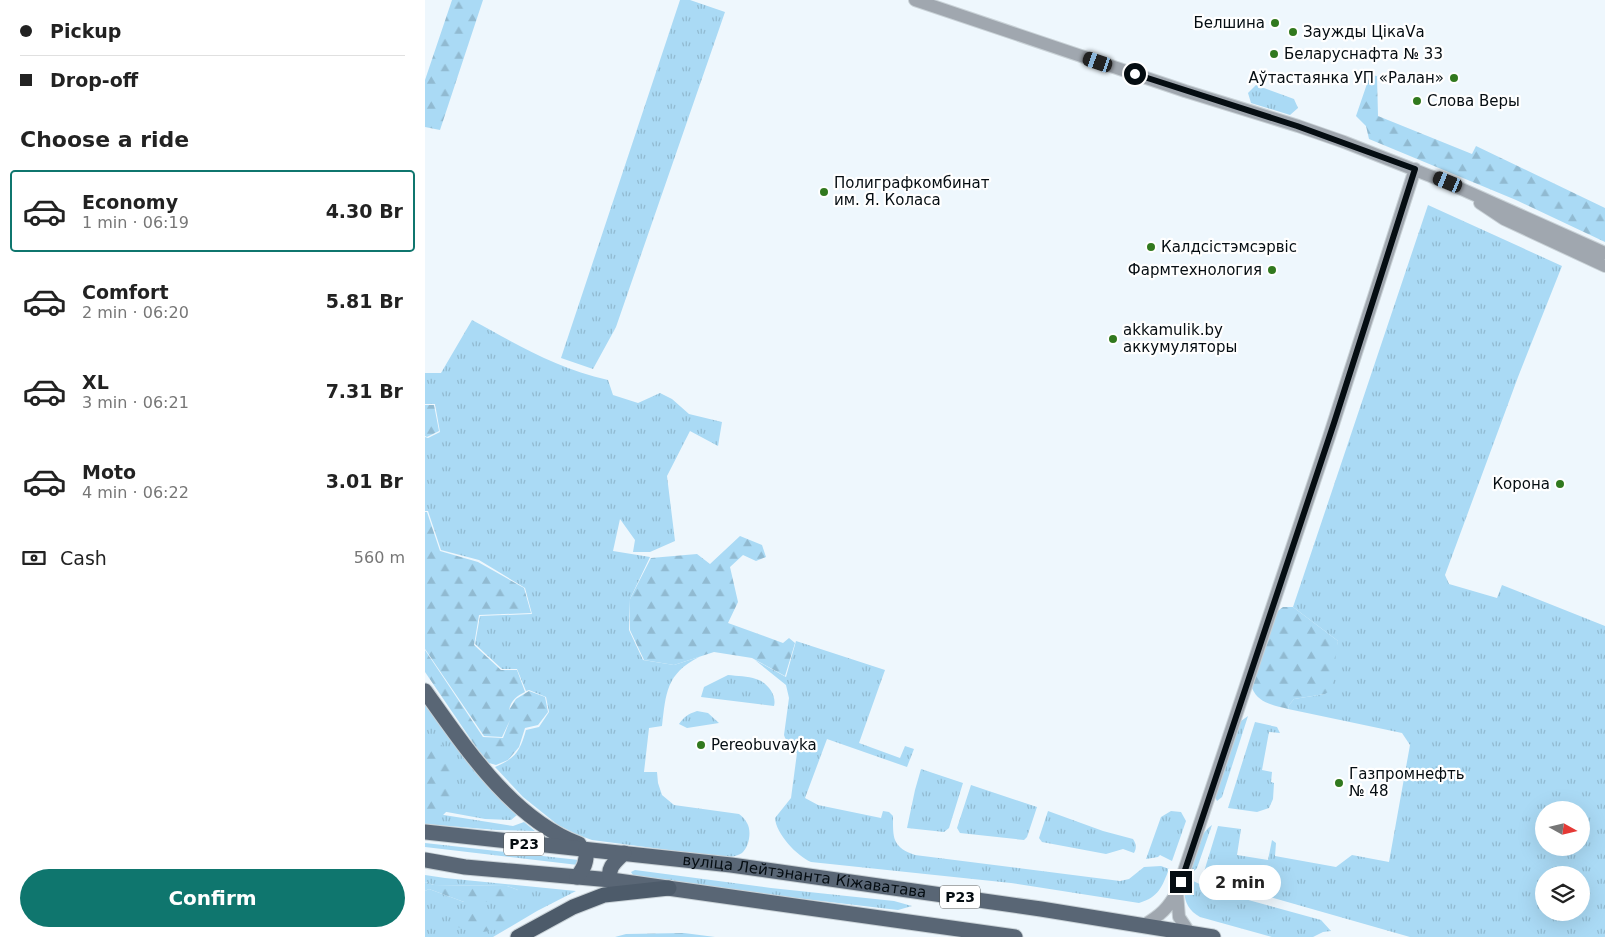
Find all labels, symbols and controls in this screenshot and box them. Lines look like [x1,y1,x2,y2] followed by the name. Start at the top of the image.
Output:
[1193,14,1265,32] place label: Белшина
[1269,17,1281,29] marker: Белшина
[50,20,121,42] text: Pickup
[1303,23,1425,41] place label: Заужды ЦікаVа
[1287,26,1299,38] marker: Заужды ЦікаVа
[1284,45,1443,63] place label: Беларуснафта № 33
[1268,48,1280,60] marker: Беларуснафта № 33
[1081,50,1114,74] car
[1124,63,1146,85] route start
[50,69,138,91] text: Drop-off
[1249,69,1444,87] place label: Аўтастаянка УП «Ралан»
[1448,72,1460,84] marker: Аўтастаянка УП «Ралан»
[1427,92,1520,110] place label: Слова Веры
[1411,95,1423,107] marker: Слова Веры
[20,127,189,152] text: Choose a ride
[1431,169,1464,195] car
[834,174,990,209] place label: Полиграфкомбинат им. Я. Коласа
[818,186,830,198] marker: Полиграфкомбинат им. Я. Коласа
[22,189,67,234] icon: car
[82,191,178,213] text: Economy
[326,200,403,222] text: 4.30 Br
[82,213,189,232] text: 1 min · 06:19
[1161,238,1297,256] place label: Калдсістэмсэрвіс
[1145,241,1157,253] marker: Калдсістэмсэрвіс
[1128,261,1262,279] place label: Фармтехнология
[1266,264,1278,276] marker: Фармтехнология
[22,279,67,324] icon: car
[82,281,169,303] text: Comfort
[326,290,403,312] text: 5.81 Br
[82,303,189,322] text: 2 min · 06:20
[1123,321,1237,356] place label: akkamulik.by аккумуляторы
[1107,333,1119,345] marker: akkamulik.by аккумуляторы
[22,369,67,414] icon: car
[82,371,109,393] text: XL
[326,380,403,402] text: 7.31 Br
[82,393,189,412] text: 3 min · 06:21
[22,459,67,504] icon: car
[82,461,136,483] text: Moto
[326,470,403,492] text: 3.01 Br
[1492,475,1550,493] place label: Корона
[1554,478,1566,490] marker: Корона
[82,483,189,502] text: 4 min · 06:22
[20,544,48,572] icon: cash
[60,547,107,569] text: Cash
[354,548,405,567] text: 560 m
[711,736,817,754] place label: Pereobuvayka
[695,739,707,751] marker: Pereobuvayka
[1349,765,1465,800] place label: Газпромнефть № 48
[1333,777,1345,789] marker: Газпромнефть № 48
[1535,801,1590,856] north arrow
[1535,801,1590,921] map controls
[504,832,544,856] road number: Р23
[681,851,928,902] street label: вуліца Лейтэнанта Кіжаватава
[1199,864,1281,900] callout: 2 min
[1535,866,1590,921] button: layers
[20,869,405,927] button: Confirm
[1170,871,1192,893] route end
[1215,873,1265,892] text: 2 min
[940,886,980,909] road number: Р23

